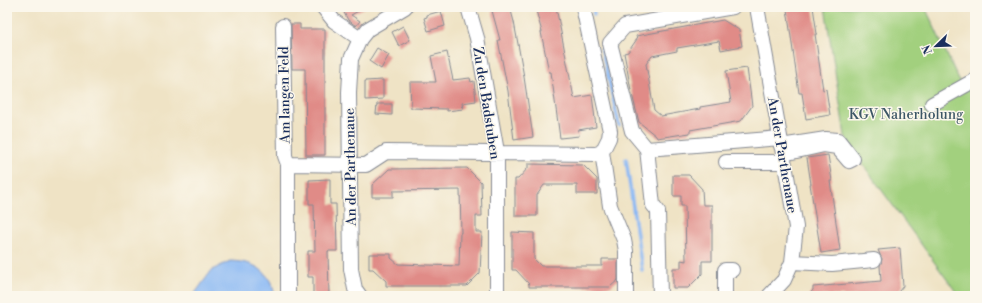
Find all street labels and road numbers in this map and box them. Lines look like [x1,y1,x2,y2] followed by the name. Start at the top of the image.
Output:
[275,46,295,145] street label: Am langen Feld
[468,46,504,161] street label: Zu den Badstuben
[763,94,801,215] street label: An der Parthenaue
[341,108,361,227] street label: An der Parthenaue

